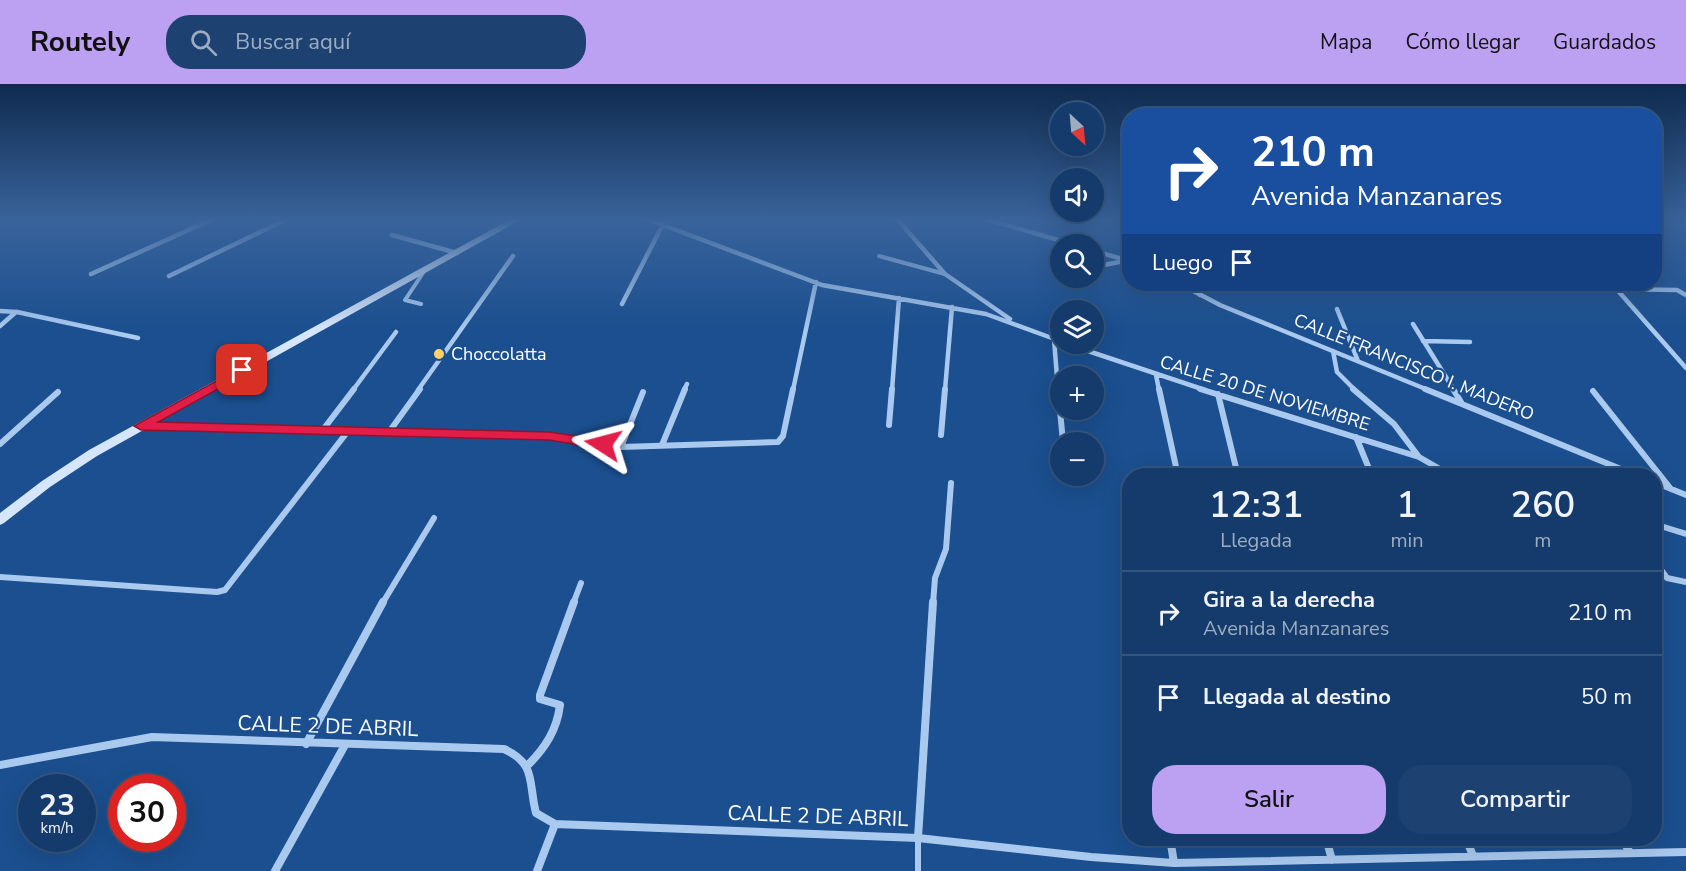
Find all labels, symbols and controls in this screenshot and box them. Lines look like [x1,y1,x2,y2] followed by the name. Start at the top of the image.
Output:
[166,15,586,69] search box
[30,23,130,61] text: Routely
[187,26,220,59] icon: search
[235,27,350,57] text: Buscar aquí
[1320,28,1372,56] text: Mapa
[1405,28,1520,56] text: Cómo llegar
[1553,28,1656,56] text: Guardados
[1050,102,1104,156] north arrow
[1050,102,1104,486] map controls
[1251,124,1375,181] text: 210 m
[1152,132,1230,210] icon: right
[1050,168,1104,222] button: sound
[1251,178,1503,215] text: Avenida Manzanares
[1050,234,1104,288] button: search
[1225,246,1258,279] icon: arrive
[1152,248,1213,278] text: Luego
[1050,300,1104,354] button: layers
[1290,308,1538,426] street label: CALLE FRANCISCO I. MADERO
[451,342,546,366] place label: Choccolatta
[216,344,267,395] pin
[432,347,446,361] marker: Choccolatta
[1157,350,1373,436] street label: CALLE 20 DE NOVIEMBRE
[225,353,258,386] icon: arrive
[1050,366,1104,420] button: +
[571,412,635,476] position arrow
[1050,432,1104,486] button: −
[1209,481,1304,530] text: 12:31
[1396,481,1418,530] text: 1
[1510,481,1575,530] text: 260
[1220,527,1292,554] text: Llegada
[1391,527,1424,554] text: min
[1534,527,1551,554] text: m
[1203,585,1375,615] text: Gira a la derecha
[1152,597,1185,630] icon: right
[1568,598,1632,628] text: 210 m
[1203,615,1389,642] text: Avenida Manzanares
[1152,681,1185,714] icon: arrive
[1203,682,1391,712] text: Llegada al destino
[1581,682,1632,712] text: 50 m
[237,709,420,743] street label: CALLE 2 DE ABRIL
[1152,765,1386,834] button: Salir
[1398,765,1632,834] button: Compartir
[108,774,186,852] speed limit sign: 30
[39,785,75,826] text: 23
[727,799,910,833] street label: CALLE 2 DE ABRIL
[40,818,74,838] text: km/h

